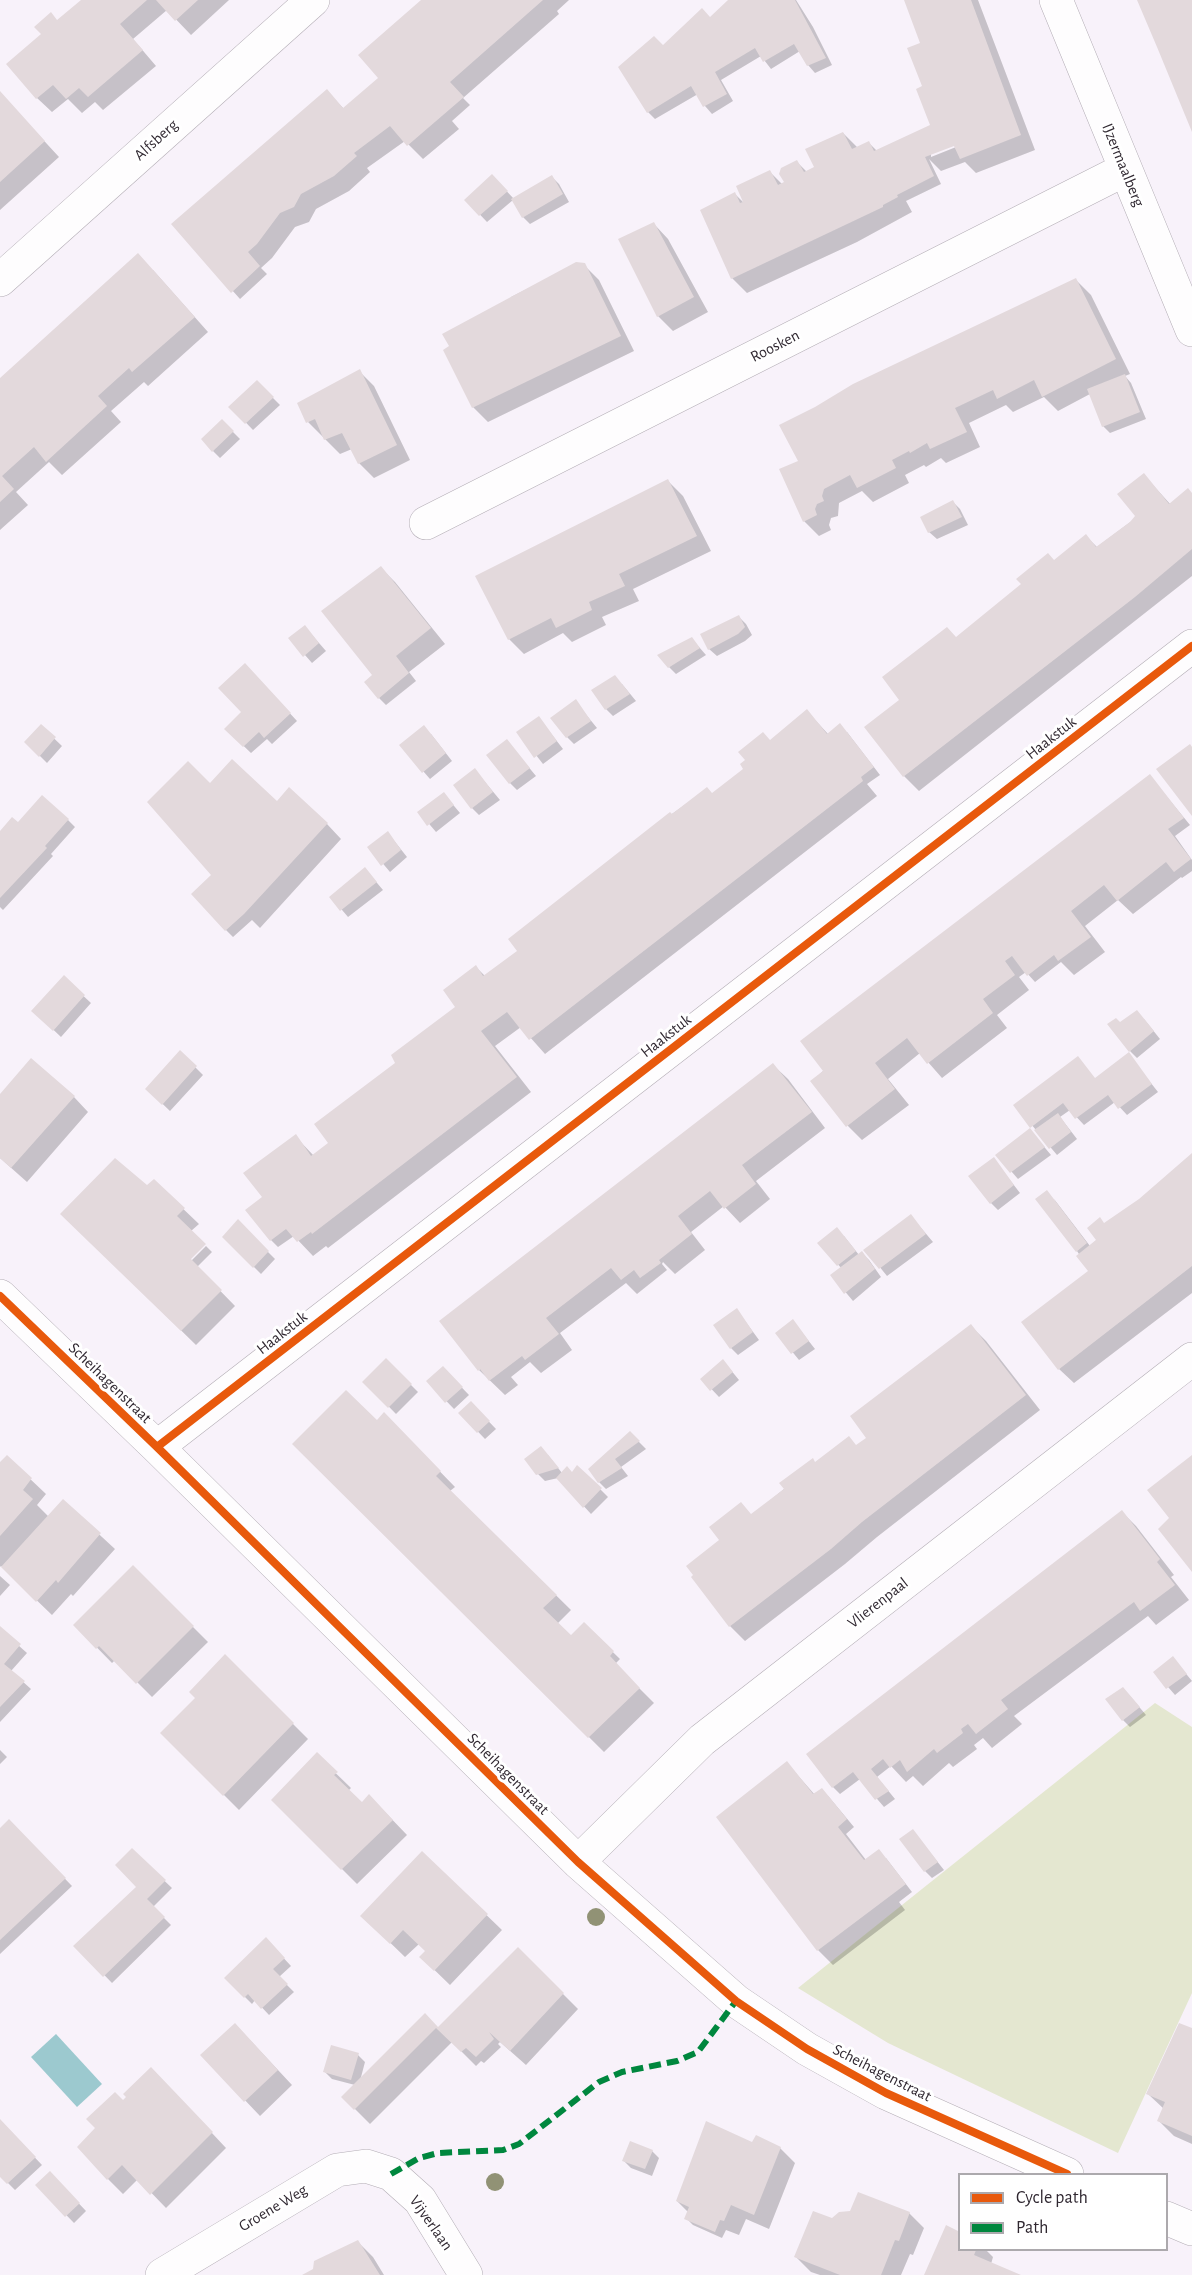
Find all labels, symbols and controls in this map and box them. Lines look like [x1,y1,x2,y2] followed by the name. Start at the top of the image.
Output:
[130,115,182,165] street label: Alfsberg
[1098,120,1148,210] street label: IJzermaalberg
[747,326,803,366] street label: Roosken
[1022,712,1080,764] street label: Haakstuk
[637,1010,695,1062] street label: Haakstuk
[253,1307,311,1359] street label: Haakstuk
[64,1339,156,1427] street label: Scheihagenstraat
[844,1573,912,1633] street label: Vlierenpaal
[463,1729,553,1819] street label: Scheihagenstraat
[830,2040,934,2106] street label: Scheihagenstraat
[958,2173,1168,2251] legend
[235,2180,311,2236] street label: Groene Weg
[1016,2189,1088,2207] text: Cycle path
[405,2192,457,2254] street label: Vijverlaan
[1016,2219,1048,2237] text: Path

